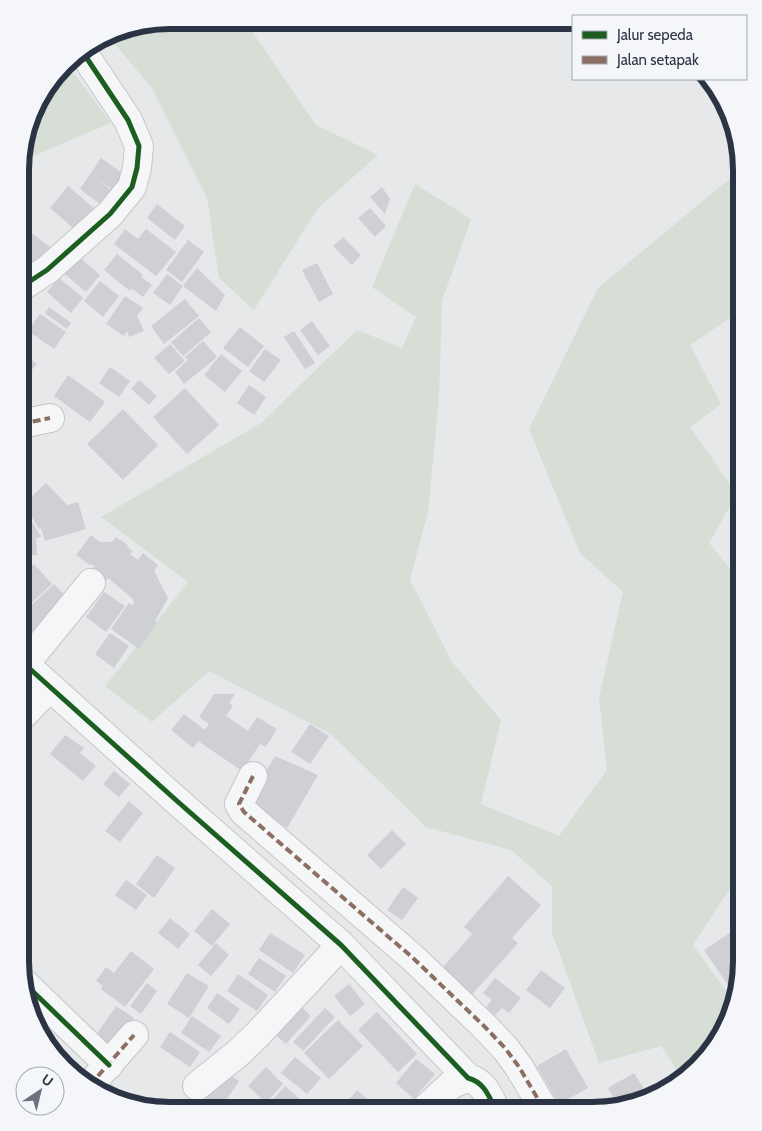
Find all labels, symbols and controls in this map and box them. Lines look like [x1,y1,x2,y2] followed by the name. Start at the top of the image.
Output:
[572,15,747,80] legend
[616,26,694,44] text: Jalur sepeda
[616,51,699,69] text: Jalan setapak
[15,1066,65,1116] north arrow
[38,1070,57,1091] text: U

